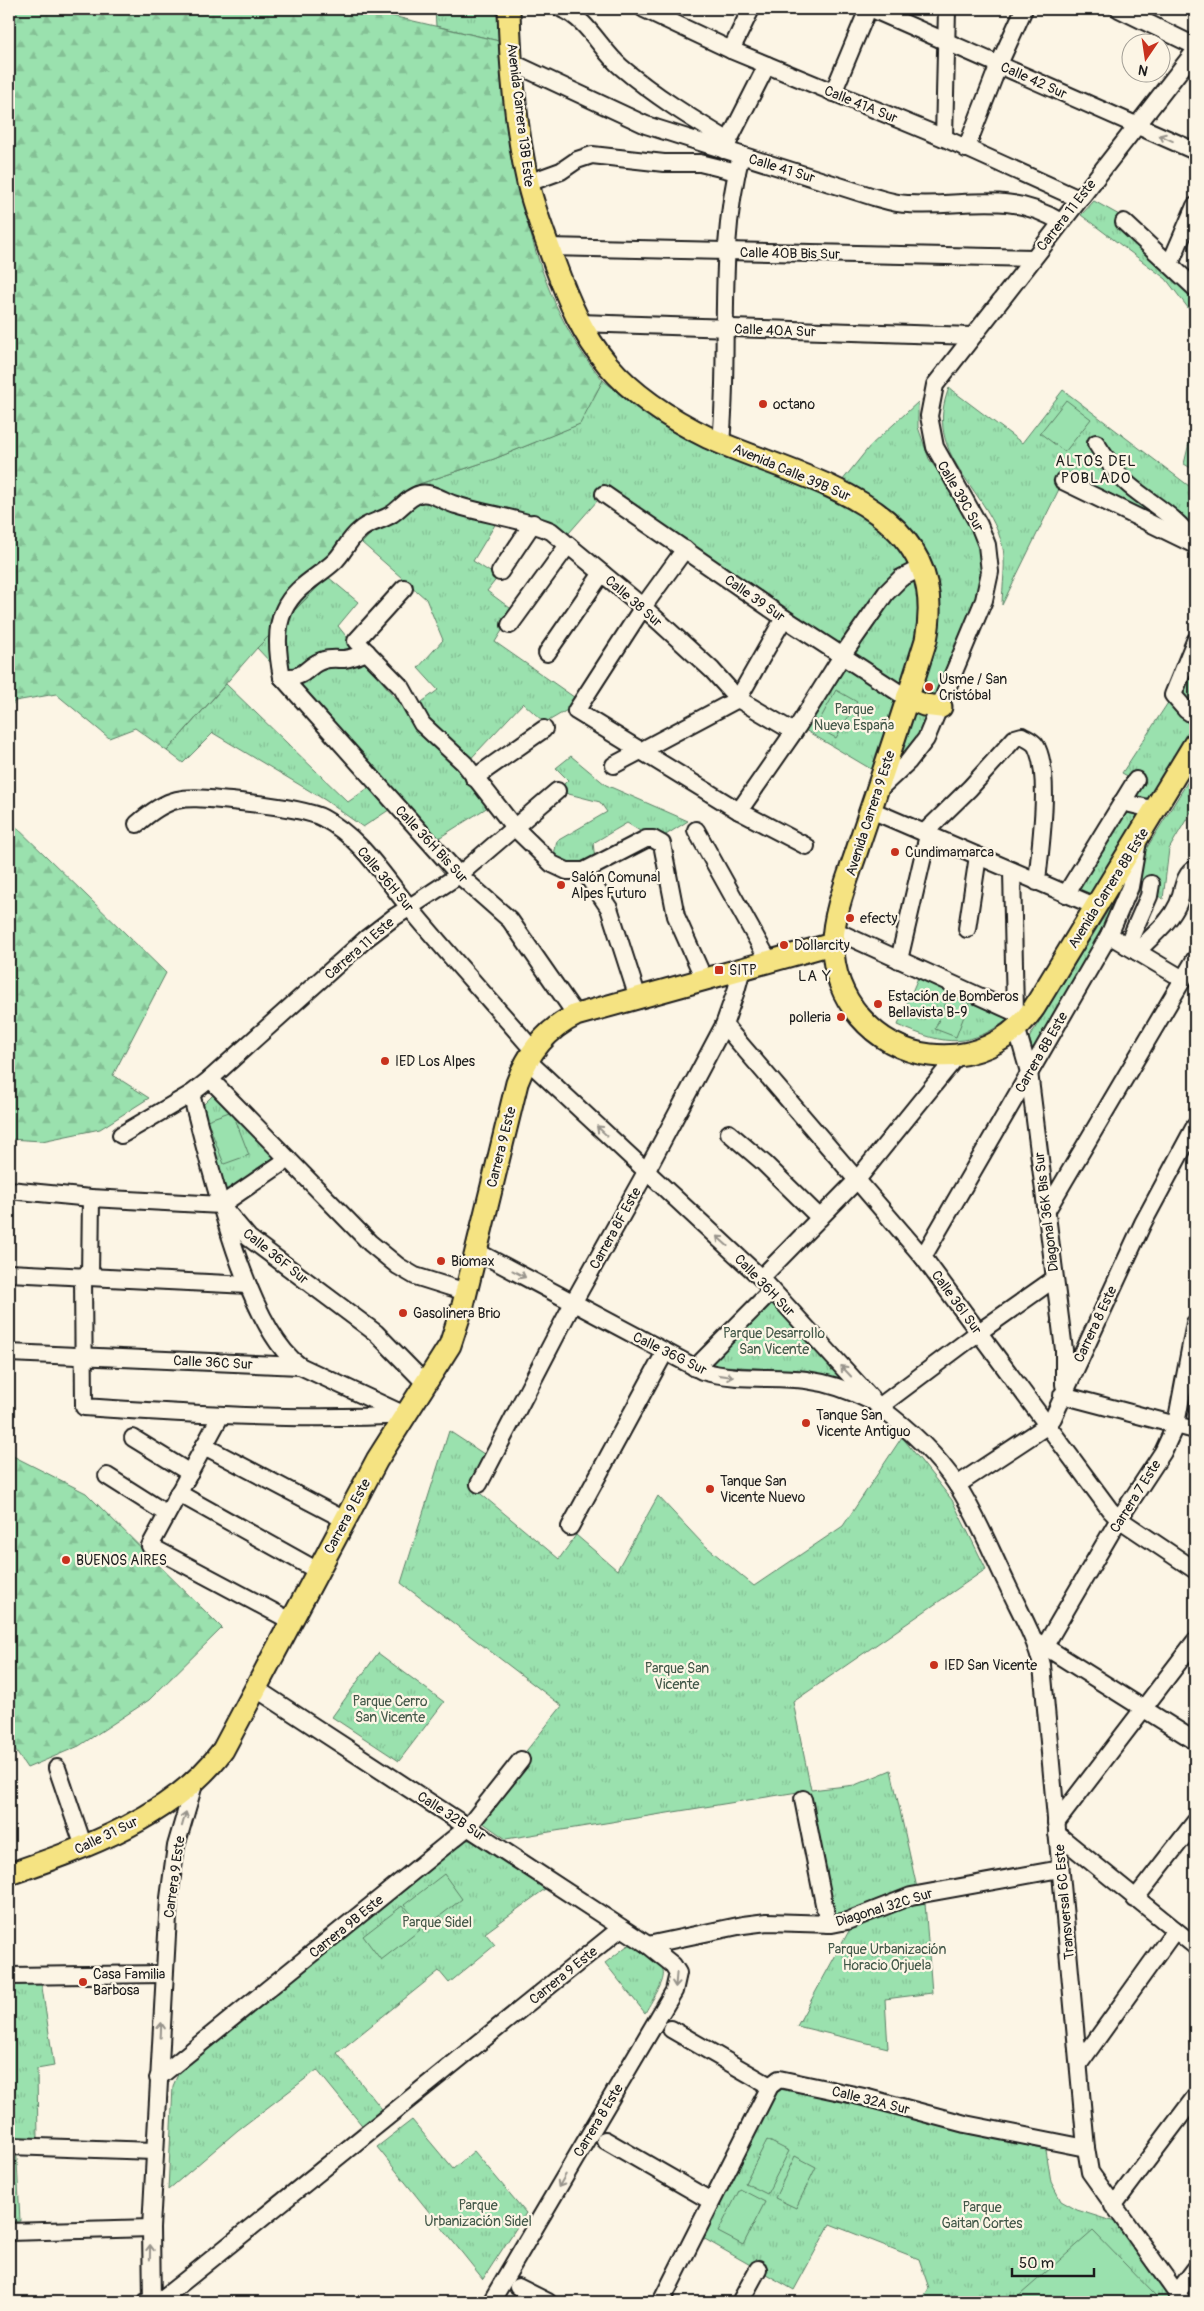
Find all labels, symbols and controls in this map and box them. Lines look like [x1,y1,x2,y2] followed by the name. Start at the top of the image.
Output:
[1122,32,1172,82] north arrow
[503,42,538,188] street label: Avenida Carrera 13B Este
[998,58,1070,103] street label: Calle 42 Sur
[1137,61,1150,80] text: N
[822,82,900,127] street label: Calle 41A Sur
[1159,133,1174,143] one-way arrow
[747,150,817,187] street label: Calle 41 Sur
[1033,176,1100,255] street label: Carrera 11 Este
[740,244,840,263] street label: Calle 40B Bis Sur
[734,321,816,340] street label: Calle 40A Sur
[773,396,816,413] place label: octano
[757,398,769,410] marker: octano
[731,440,853,505] street label: Avenida Calle 39B Sur
[1055,452,1137,488] district label: ALTOS DEL POBLADO
[934,458,988,535] street label: Calle 39C Sur
[721,571,788,625] street label: Calle 39 Sur
[602,572,666,631] street label: Calle 38 Sur
[939,671,1007,704] place label: Usme / San Cristóbal
[923,681,935,693] marker: Usme / San Cristóbal
[814,701,894,734] park label: Parque Nueva España
[842,748,899,878] street label: Avenida Carrera 9 Este
[391,802,472,887] street label: Calle 36H Bis Sur
[1065,825,1152,951] street label: Avenida Carrera 8B Este
[353,843,418,915] street label: Calle 36H Sur
[905,844,994,861] place label: Cundimamarca
[889,846,901,858] marker: Cundimamarca
[571,869,661,902] place label: Salón Comunal Alpes Futuro
[555,879,567,891] marker: Salón Comunal Alpes Futuro
[860,910,897,927] place label: efecty
[844,912,856,924] marker: efecty
[321,914,398,983] street label: Carrera 11 Este
[794,937,850,954] place label: Dollarcity
[778,939,790,951] marker: Dollarcity
[729,962,757,979] place label: SITP
[713,964,725,976] marker: SITP
[798,967,832,986] district label: LA Y
[888,988,1019,1021] place label: Estación de Bomberos Bellavista B-9
[872,998,884,1010] marker: Estación de Bomberos Bellavista B-9
[789,1009,831,1026] place label: polleria
[1011,1009,1071,1096] street label: Carrera 8B Este
[835,1011,847,1023] marker: polleria
[395,1053,476,1070] place label: IED Los Alpes
[379,1055,391,1067] marker: IED Los Alpes
[483,1105,520,1189] street label: Carrera 9 Este
[596,1125,609,1137] one-way arrow
[1031,1151,1062,1273] street label: Diagonal 36K Bis Sur
[586,1184,645,1272] street label: Carrera 8F Este
[239,1225,312,1288] street label: Calle 36F Sur
[715,1235,728,1247] one-way arrow
[731,1251,798,1320] street label: Calle 36H Sur
[451,1253,494,1270] place label: Biomax
[435,1255,447,1267] marker: Biomax
[928,1267,985,1338] street label: Calle 36I Sur
[511,1269,526,1279] one-way arrow
[1070,1283,1121,1365] street label: Carrera 8 Este
[413,1305,501,1322] place label: Gasolinera Brio
[397,1307,409,1319] marker: Gasolinera Brio
[723,1325,826,1358] park label: Parque Desarrollo San Vicente
[630,1328,710,1379] street label: Calle 36G Sur
[173,1352,253,1373] street label: Calle 36C Sur
[840,1364,852,1377] one-way arrow
[718,1371,734,1381] one-way arrow
[816,1407,911,1440] place label: Tanque San Vicente Antiguo
[800,1417,812,1429] marker: Tanque San Vicente Antiguo
[1106,1457,1165,1536] street label: Carrera 7 Este
[720,1473,806,1506] place label: Tanque San Vicente Nuevo
[321,1476,374,1557] street label: Carrera 9 Este
[704,1483,716,1495] marker: Tanque San Vicente Nuevo
[76,1552,167,1569] place label: BUENOS AIRES
[60,1554,72,1566] marker: BUENOS AIRES
[944,1657,1037,1674] place label: IED San Vicente
[928,1659,940,1671] marker: IED San Vicente
[645,1660,709,1693] park label: Parque San Vicente
[353,1693,428,1726] park label: Parque Cerro San Vicente
[414,1788,489,1845] street label: Calle 32B Sur
[179,1811,189,1827] one-way arrow
[72,1813,141,1858] street label: Calle 31 Sur
[160,1835,189,1919] street label: Carrera 9 Este
[1051,1844,1078,1960] street label: Transversal 6C Este
[834,1885,935,1930] street label: Diagonal 32C Sur
[306,1891,387,1961] street label: Carrera 9B Este
[402,1914,472,1931] park label: Parque Sidel
[828,1941,946,1974] park label: Parque Urbanización Horacio Orjuela
[526,1943,601,2008] street label: Carrera 9 Este
[93,1966,165,1999] place label: Casa Familia Barbosa
[672,1971,681,1987] one-way arrow
[77,1976,89,1988] marker: Casa Familia Barbosa
[156,2022,165,2038] one-way arrow
[570,2080,627,2160] street label: Carrera 8 Este
[830,2083,912,2118] street label: Calle 32A Sur
[557,2174,567,2188] one-way arrow
[424,2197,532,2230] park label: Parque Urbanización Sidel
[942,2199,1023,2232] park label: Parque Gaitan Cortes
[145,2244,155,2260] one-way arrow
[1012,2246,1094,2278] scale bar
[1019,2254,1054,2273] text: 50 m

